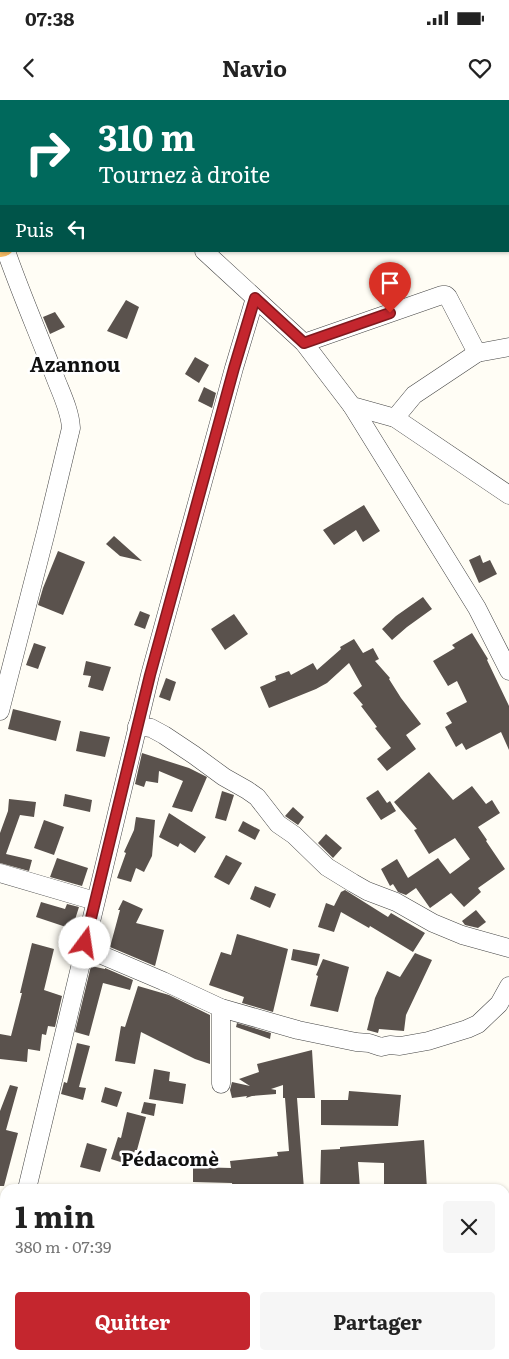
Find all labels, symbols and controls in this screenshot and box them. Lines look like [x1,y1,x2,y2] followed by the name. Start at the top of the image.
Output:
[25,4,75,32] text: 07:38
[222,51,287,84] text: Navio
[15,54,43,82] icon: back
[466,54,494,82] icon: heart
[98,110,195,162] text: 310 m
[15,120,80,185] icon: right
[98,157,270,190] text: Tournez à droite
[15,215,53,243] text: Puis
[63,215,91,243] icon: left
[369,262,411,313] pin
[376,269,404,297] icon: arrive
[30,348,120,378] district label: Azannou
[58,916,110,968] position arrow
[121,1144,219,1172] district label: Pédacomè
[15,1193,95,1237] text: 1 min
[443,1201,495,1253] button: close
[15,1234,111,1258] text: 380 m · 07:39
[15,1292,250,1350] button: Quitter
[260,1292,495,1350] button: Partager

